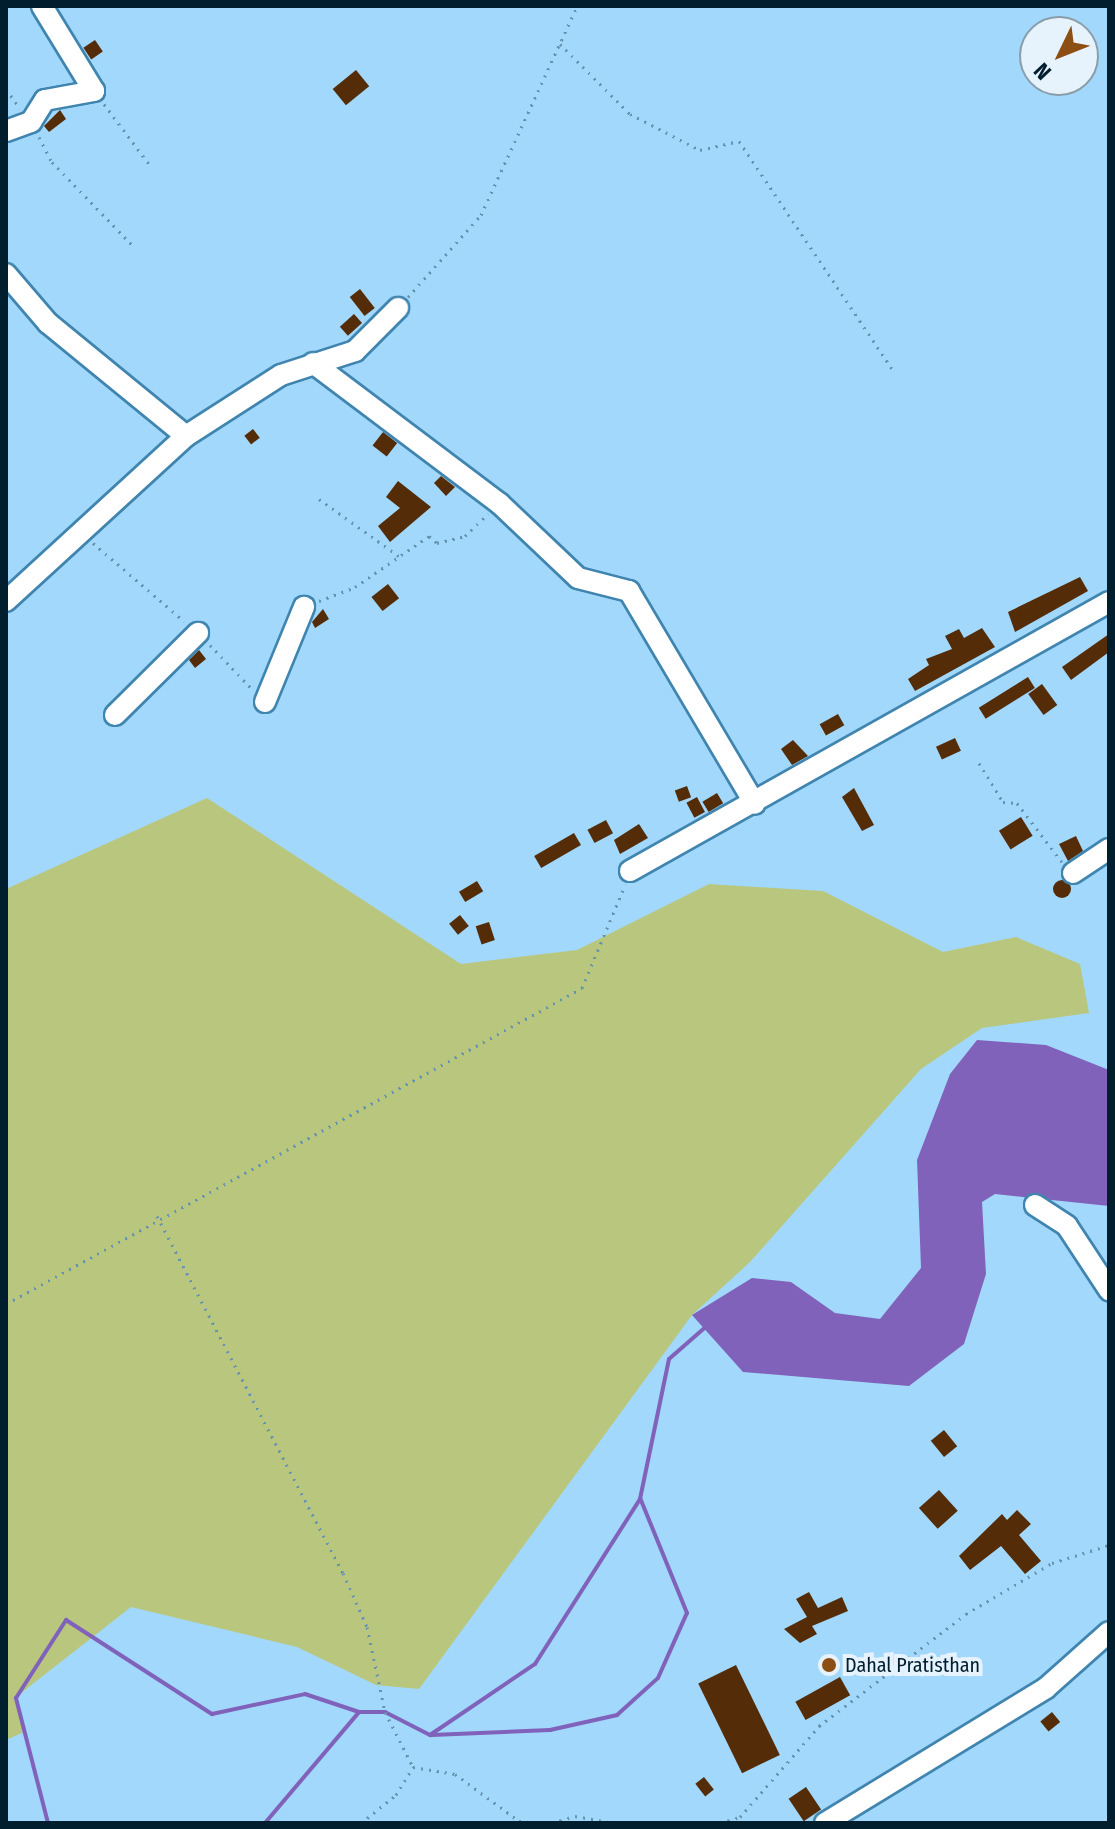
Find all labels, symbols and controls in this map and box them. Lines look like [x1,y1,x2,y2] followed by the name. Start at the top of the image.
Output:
[1019,16,1099,96] north arrow
[1028,57,1057,85] text: N
[845,1653,980,1677] place label: Dahal Pratisthan
[820,1656,838,1674] marker: Dahal Pratisthan

